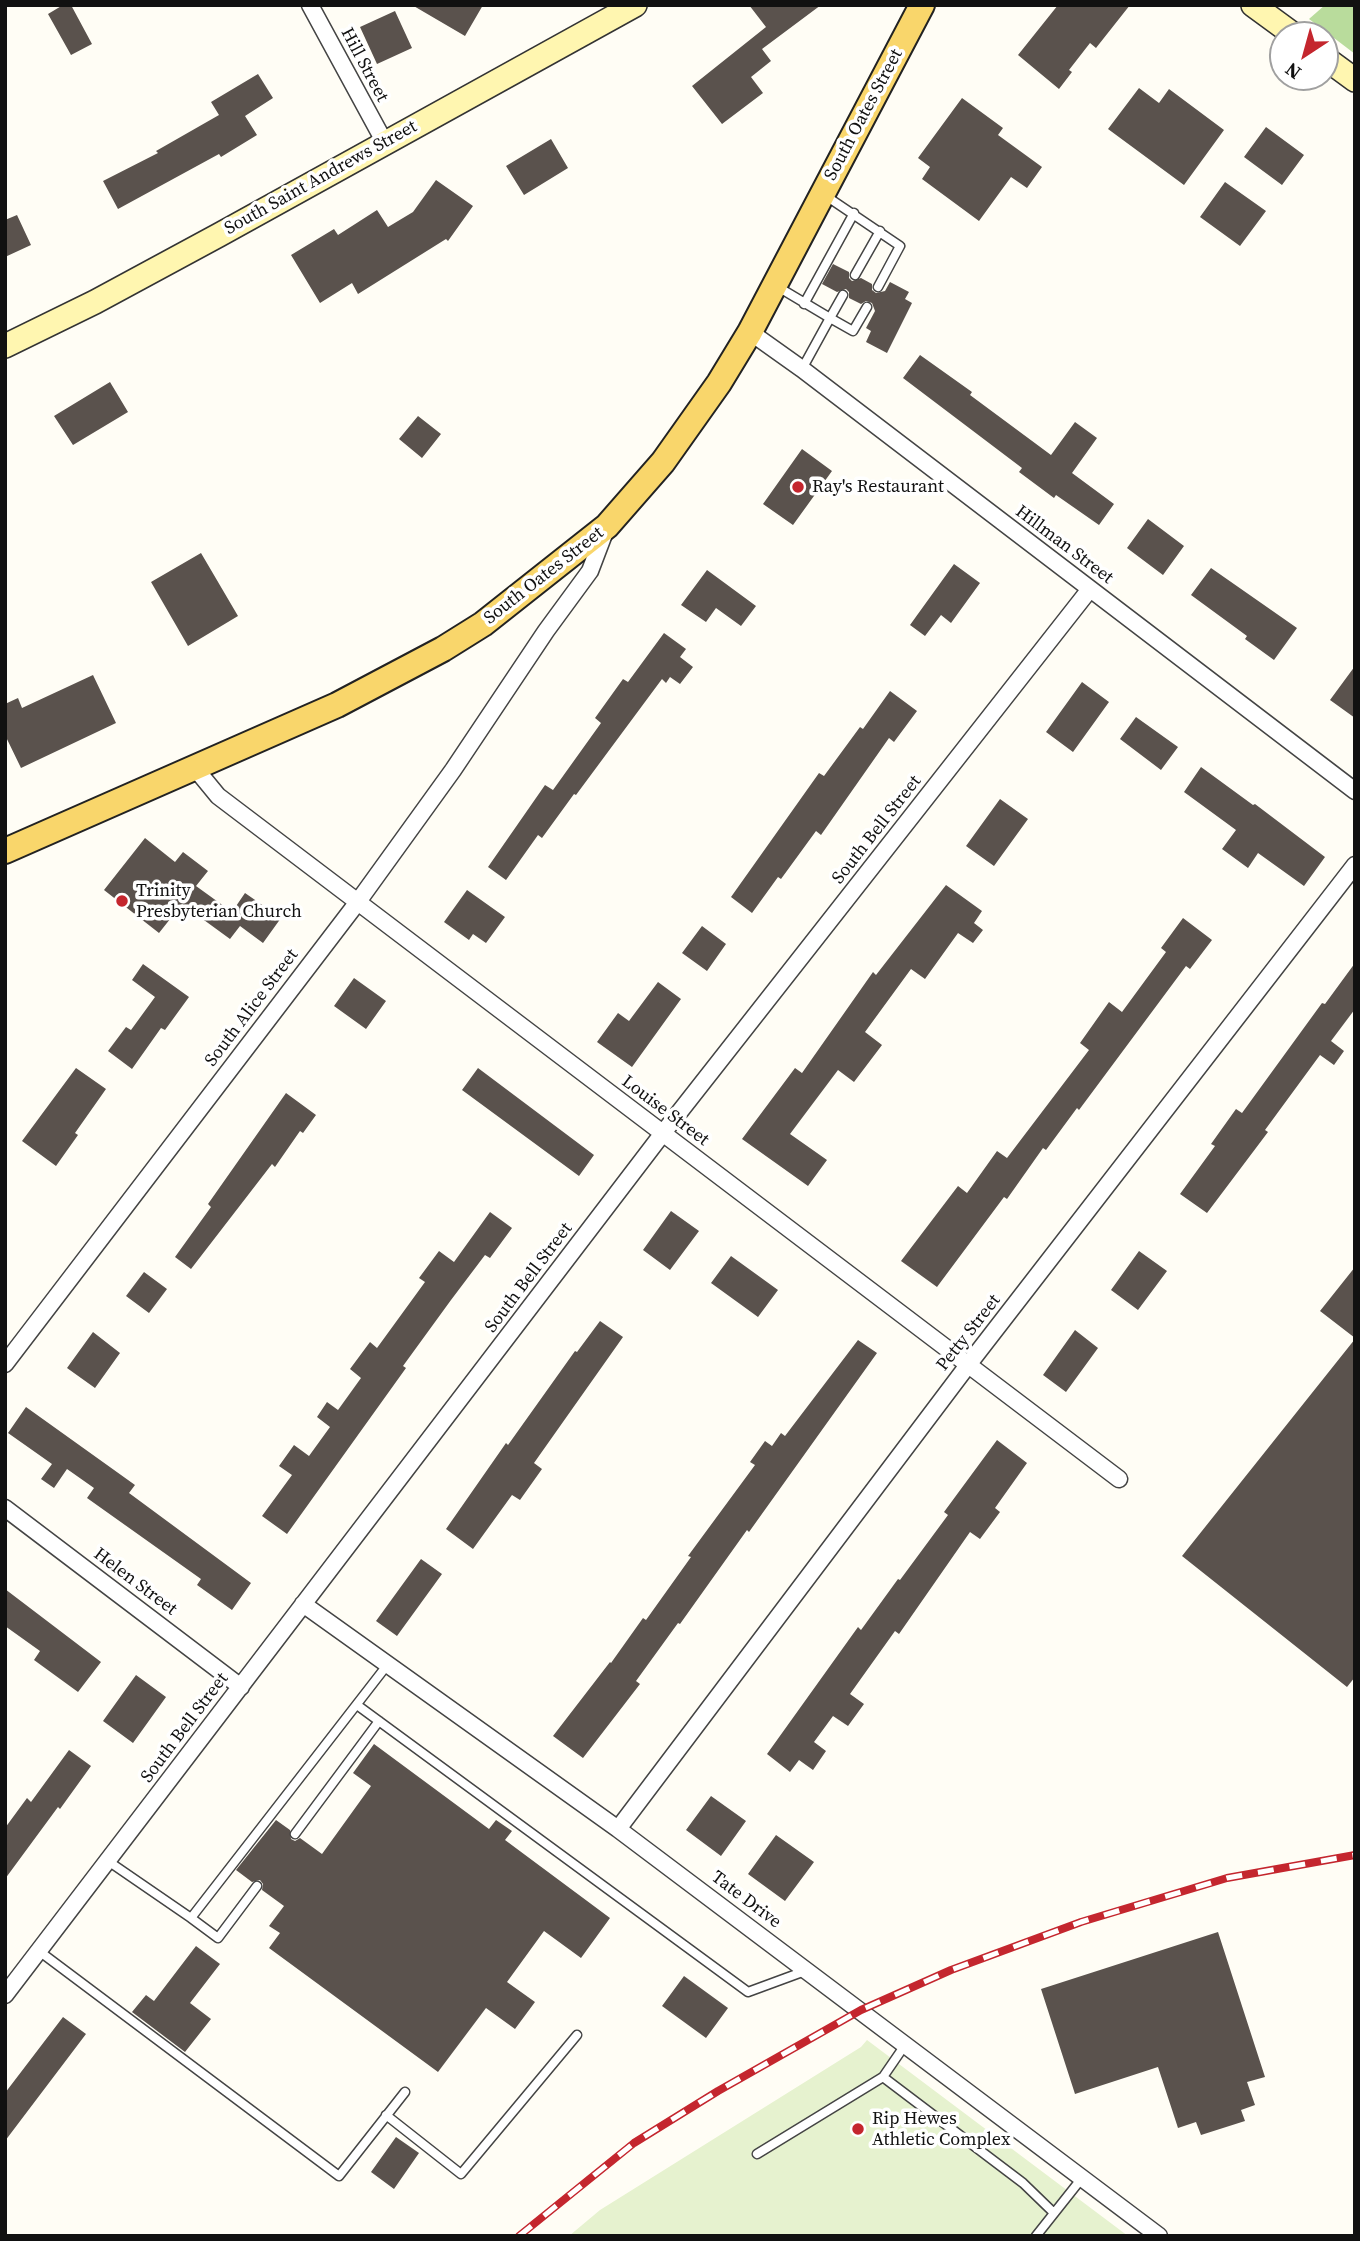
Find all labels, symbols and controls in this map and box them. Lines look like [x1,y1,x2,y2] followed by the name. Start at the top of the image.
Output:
[1269,21,1339,91] north arrow
[335,24,393,106] street label: Hill Street
[820,46,908,184] street label: South Oates Street
[1280,57,1306,86] text: N
[221,116,421,240] street label: South Saint Andrews Street
[812,476,944,498] place label: Ray's Restaurant
[790,479,806,495] marker: Ray's Restaurant
[1011,501,1117,589] street label: Hillman Street
[480,523,608,629] street label: South Oates Street
[828,771,926,889] street label: South Bell Street
[136,880,302,922] place label: Trinity Presbyterian Church
[114,893,130,909] marker: Trinity Presbyterian Church
[201,945,303,1071] street label: South Alice Street
[617,1071,713,1151] street label: Louise Street
[481,1219,577,1337] street label: South Bell Street
[932,1290,1006,1376] street label: Petty Street
[89,1544,181,1620] street label: Helen Street
[137,1669,233,1787] street label: South Bell Street
[707,1867,785,1933] street label: Tate Drive
[872,2108,1011,2150] place label: Rip Hewes Athletic Complex
[850,2121,866,2137] marker: Rip Hewes Athletic Complex

